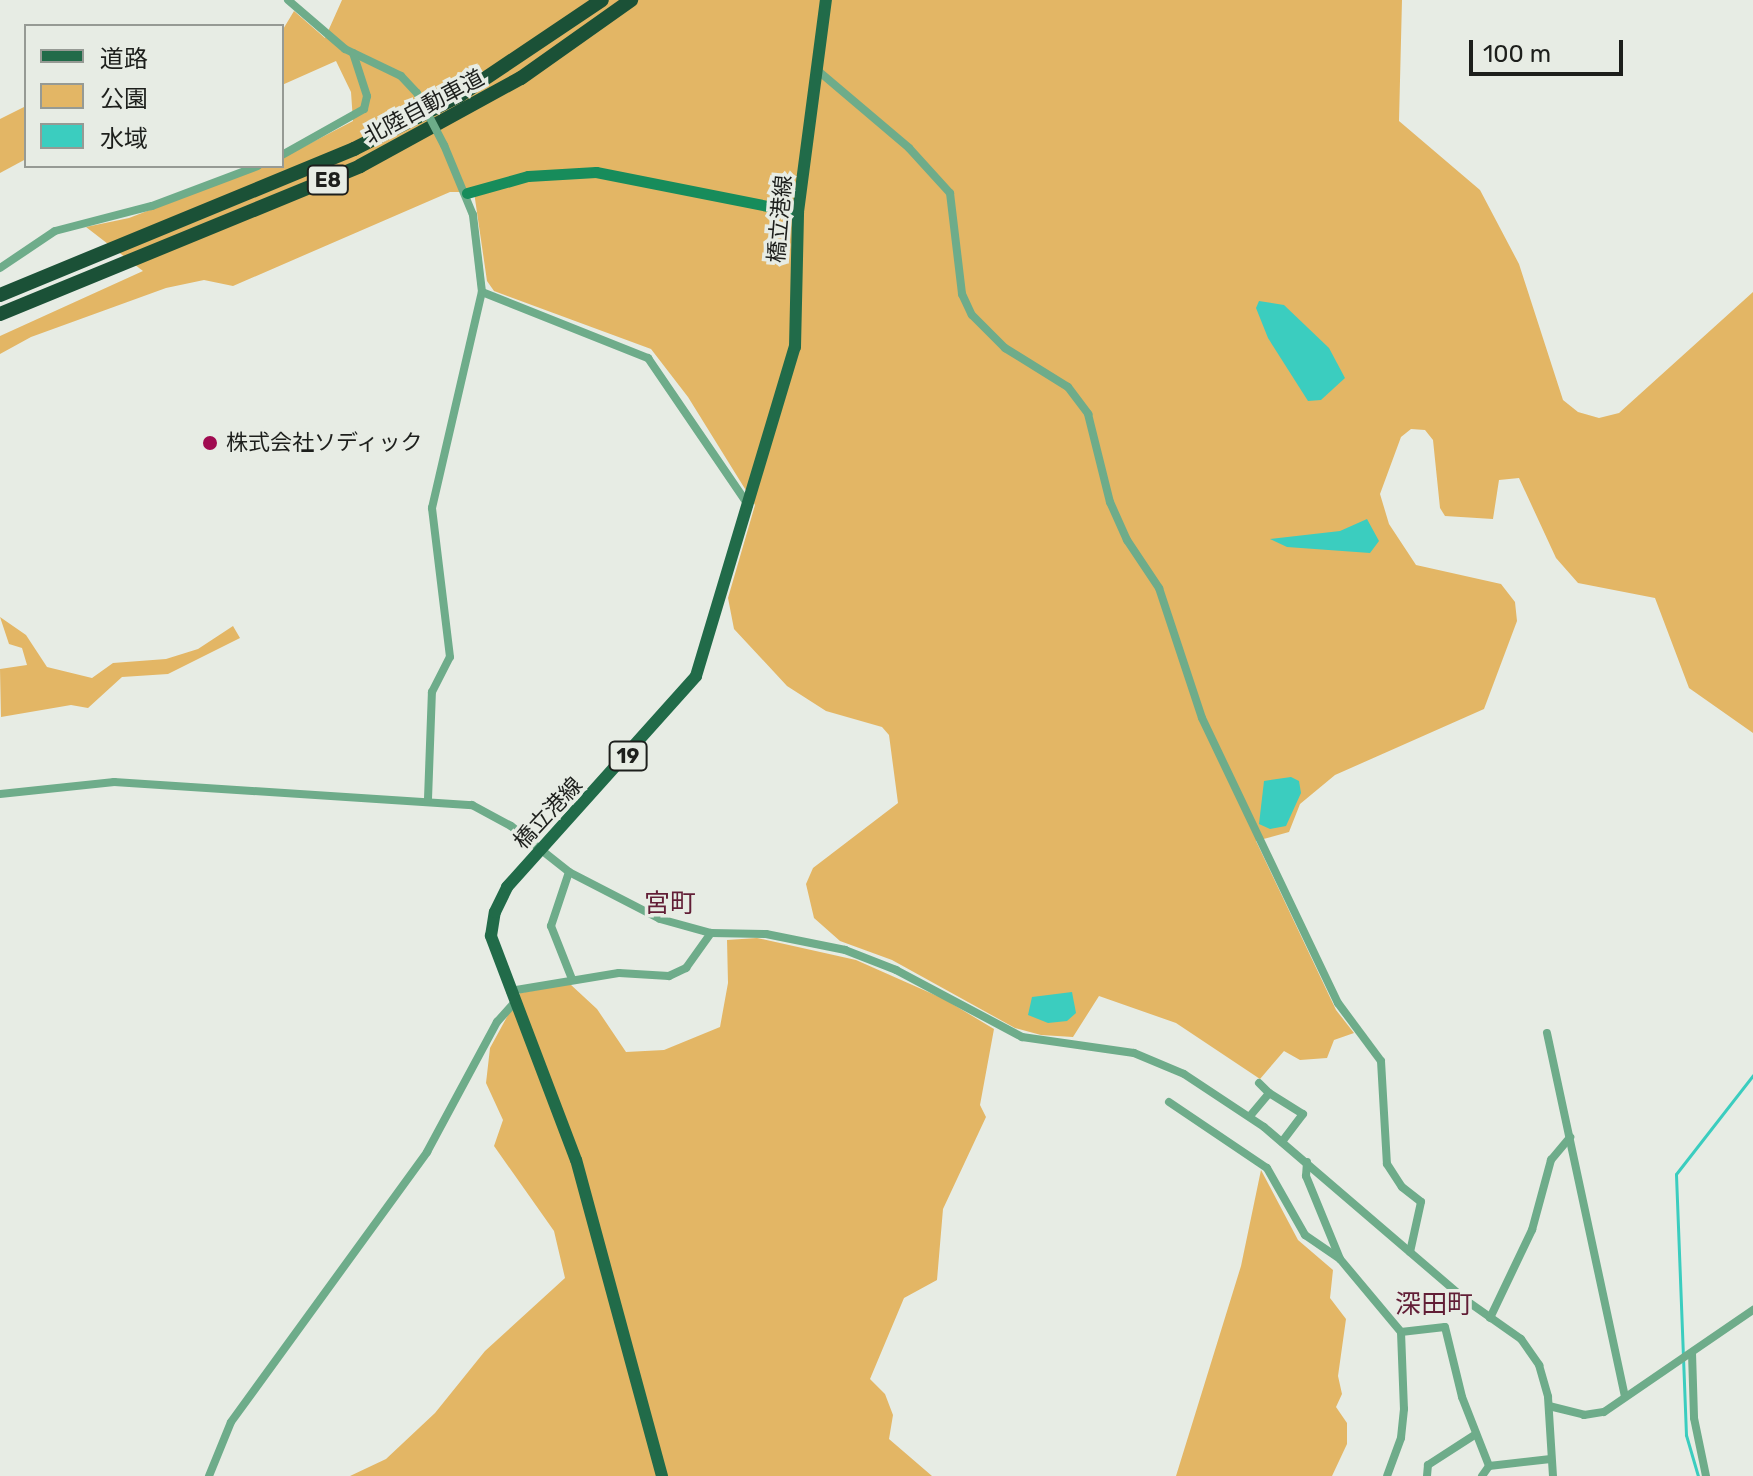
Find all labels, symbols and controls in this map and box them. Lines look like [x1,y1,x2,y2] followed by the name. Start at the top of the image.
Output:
[24,24,284,168] legend
[1473,24,1627,74] scale bar
[1483,40,1551,68] text: 100 m
[100,45,148,73] text: 道路
[360,64,488,150] street label: 北陸自動車道
[100,85,148,113] text: 公園
[100,125,148,153] text: 水域
[306,164,350,196] road number: E8
[763,174,797,264] street label: 橋立港線
[226,430,424,456] place label: 株式会社ソディック
[201,434,219,452] marker: 株式会社ソディック
[608,740,648,772] road number: 19
[508,772,588,854] street label: 橋立港線
[644,888,696,920] district label: 宮町
[1395,1289,1473,1321] district label: 深田町

